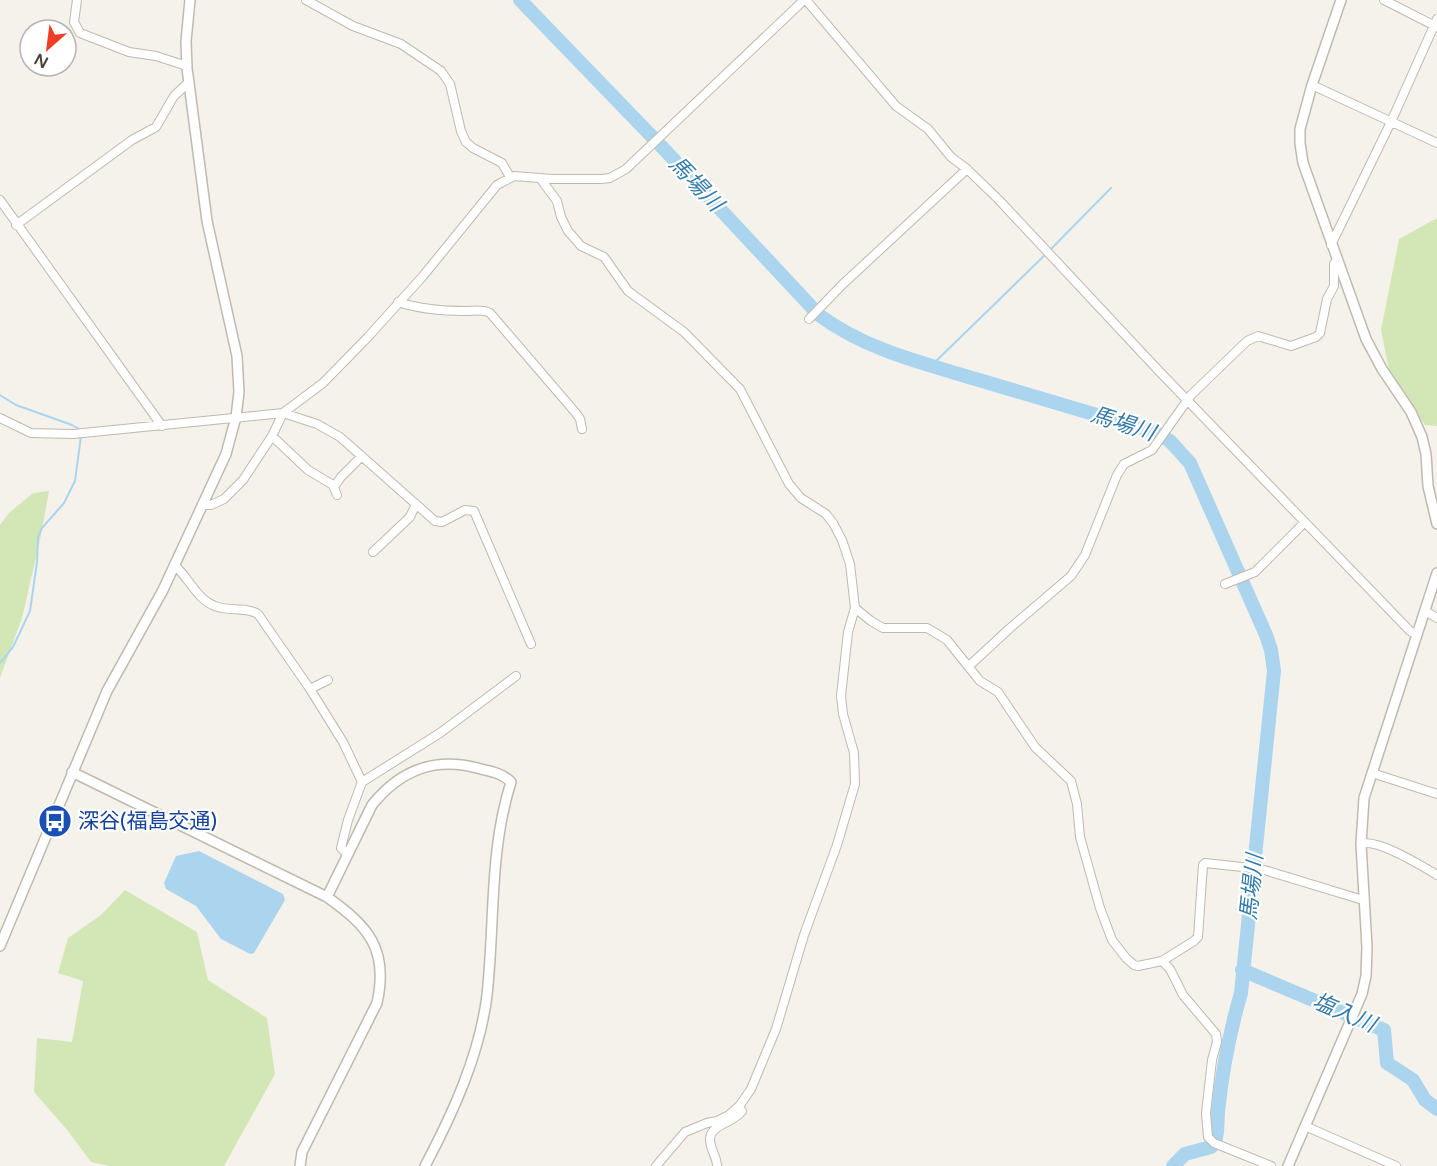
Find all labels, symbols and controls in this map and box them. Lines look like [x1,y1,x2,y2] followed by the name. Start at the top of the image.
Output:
[18,18,78,78] north arrow
[31,49,52,72] text: N
[664,151,730,218] water label: 馬場川
[1088,401,1160,447] water label: 馬場川
[37,803,73,839] bus stop icon: 深谷(福島交通)
[78,809,217,834] place label: 深谷(福島交通)
[1236,851,1269,921] water label: 馬場川
[1309,988,1381,1039] water label: 塩入川

